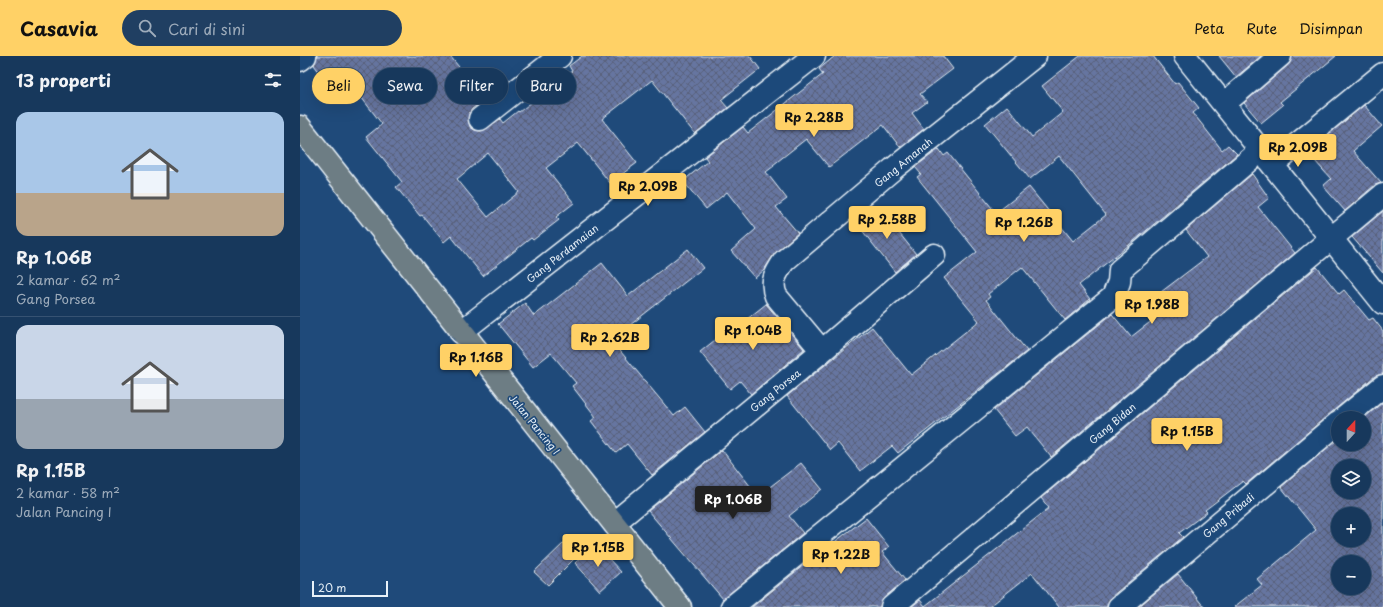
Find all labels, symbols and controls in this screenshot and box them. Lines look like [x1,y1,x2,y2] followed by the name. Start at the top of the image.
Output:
[122,10,402,46] search box
[20,14,98,42] text: Casavia
[136,17,158,39] icon: search
[168,17,245,40] text: Cari di sini
[1194,18,1224,39] text: Peta
[1246,18,1277,39] text: Rute
[1299,18,1363,39] text: Disimpan
[16,67,111,93] text: 13 properti
[312,68,365,104] chip: Beli
[373,68,437,104] chip: Sewa
[445,68,508,104] chip: Filter
[516,68,576,104] chip: Baru
[262,69,284,91] icon: filters
[773,104,855,138] pin: Rp 2.28B
[784,107,844,126] text: Rp 2.28B
[871,134,935,190] street label: Gang Amanah
[1257,134,1339,168] pin: Rp 2.09B
[1268,137,1328,156] text: Rp 2.09B
[114,138,186,210] icon: home
[607,173,689,207] pin: Rp 2.09B
[618,176,678,195] text: Rp 2.09B
[846,206,928,240] pin: Rp 2.58B
[858,209,916,228] text: Rp 2.58B
[983,209,1065,243] pin: Rp 1.26B
[995,212,1053,231] text: Rp 1.26B
[523,220,601,286] street label: Gang Perdamaian
[16,244,92,270] text: Rp 1.06B
[16,270,120,289] text: 2 kamar · 62 m²
[16,289,95,308] text: Gang Porsea
[1111,291,1193,325] pin: Rp 1.98B
[1124,294,1180,313] text: Rp 1.98B
[712,317,794,351] pin: Rp 1.04B
[724,320,782,339] text: Rp 1.04B
[569,324,651,358] pin: Rp 2.62B
[580,327,640,346] text: Rp 2.62B
[435,344,517,378] pin: Rp 1.16B
[449,347,503,366] text: Rp 1.16B
[114,351,186,423] icon: home
[747,364,804,415] street label: Gang Porsea
[506,391,564,457] street label: Jalan Pancing I
[1085,399,1139,447] street label: Gang Bidan
[1331,411,1371,451] north arrow
[1331,411,1371,595] map controls
[1146,418,1228,452] pin: Rp 1.15B
[1160,421,1214,440] text: Rp 1.15B
[16,457,86,483] text: Rp 1.15B
[1331,459,1371,499] button: layers
[16,483,120,502] text: 2 kamar · 58 m²
[692,486,774,520] pin: Rp 1.06B
[704,489,762,508] text: Rp 1.06B
[1199,489,1257,541] street label: Gang Pribadi
[16,502,112,521] text: Jalan Pancing I
[1331,507,1371,547] button: +
[557,534,639,568] pin: Rp 1.15B
[571,537,625,556] text: Rp 1.15B
[800,541,882,575] pin: Rp 1.22B
[812,544,870,563] text: Rp 1.22B
[1331,555,1371,595] button: −
[312,579,388,598] scale bar
[318,579,346,596] text: 20 m

